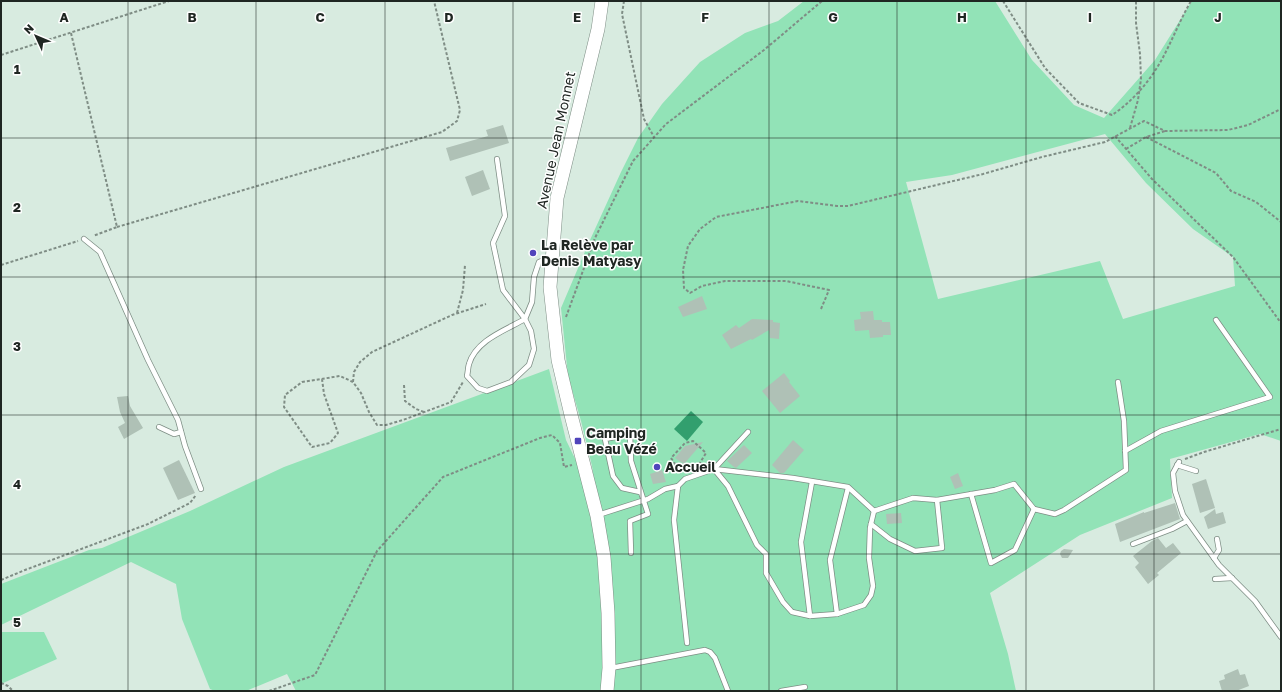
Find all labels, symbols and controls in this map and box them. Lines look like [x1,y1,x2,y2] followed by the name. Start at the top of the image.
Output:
[59,9,69,25] text: A
[187,9,197,25] text: B
[315,9,325,25] text: C
[444,9,454,25] text: D
[573,9,581,25] text: E
[701,9,709,25] text: F
[828,9,838,25] text: G
[957,9,967,25] text: H
[1088,9,1092,25] text: I
[1214,9,1222,25] text: J
[16,16,56,56] north arrow
[21,21,36,36] text: N
[14,61,21,77] text: 1
[533,70,578,210] street label: Avenue Jean Monnet
[13,199,21,215] text: 2
[541,236,642,269] place label: La Relève par Denis Matyasy
[528,248,538,258] marker: La Relève par Denis Matyasy
[13,338,21,354] text: 3
[586,424,657,457] place label: Camping Beau Vézé
[573,436,583,446] marker: Camping Beau Vézé
[665,458,716,475] place label: Accueil
[652,462,662,472] marker: Accueil
[13,476,21,492] text: 4
[13,614,21,630] text: 5

